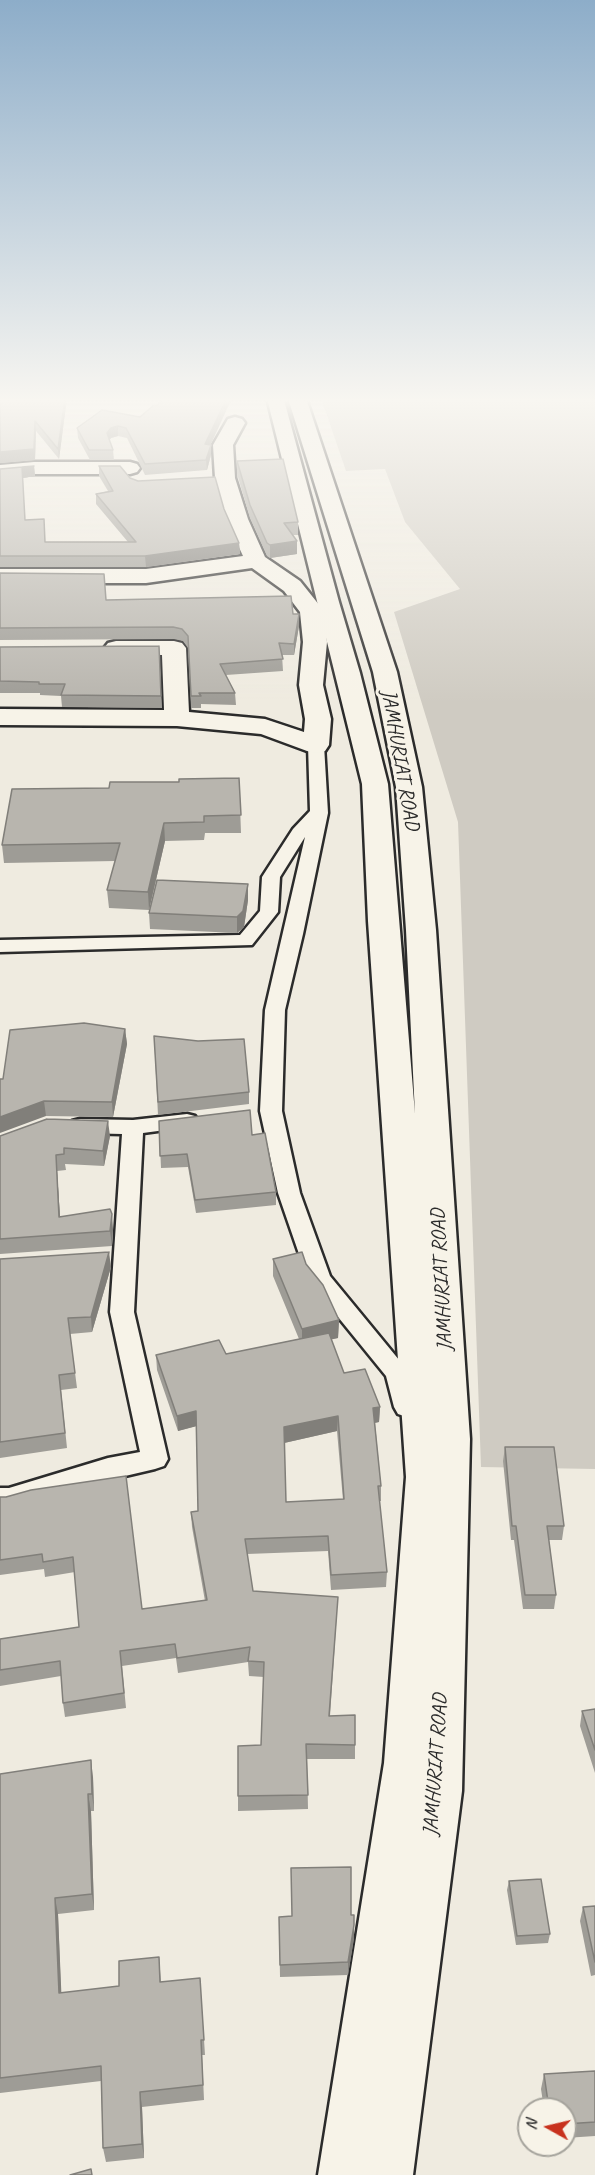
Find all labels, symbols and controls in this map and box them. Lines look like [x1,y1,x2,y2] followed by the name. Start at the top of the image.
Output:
[375,688,425,832] street label: JAMHURIAT ROAD
[426,1208,458,1352] street label: JAMHURIAT ROAD
[418,1693,454,1837] street label: JAMHURIAT ROAD
[517,2097,577,2157] north arrow
[521,2118,542,2131] text: N

